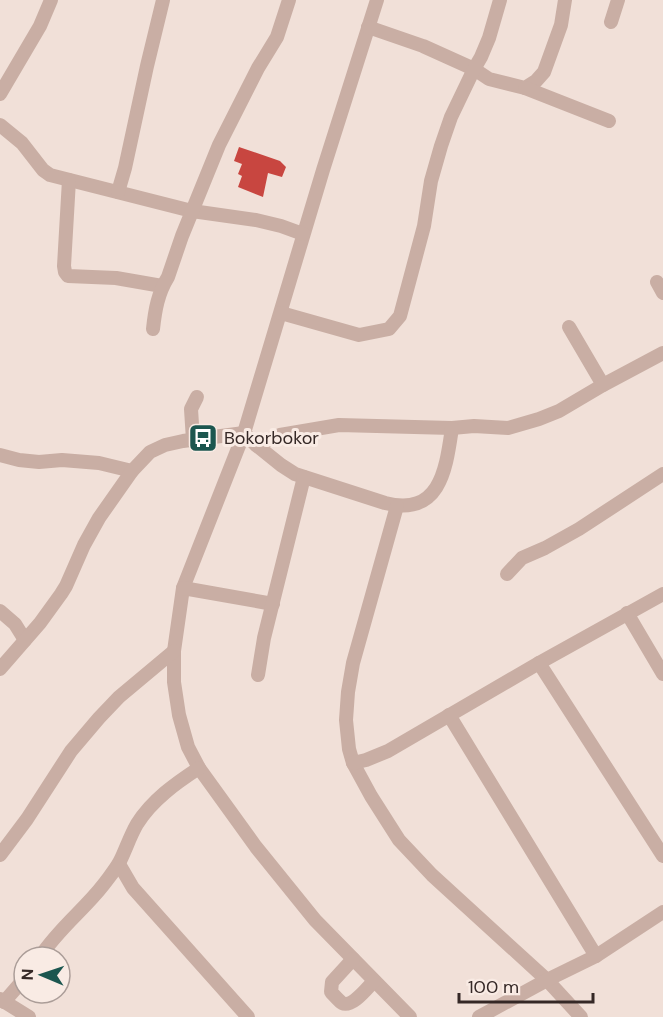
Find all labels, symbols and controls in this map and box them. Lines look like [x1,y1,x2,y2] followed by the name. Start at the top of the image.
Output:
[187,422,219,454] bus stop icon: Bokorbokor
[224,426,319,450] place label: Bokorbokor
[12,945,72,1005] north arrow
[459,966,592,1004] scale bar
[17,968,38,981] text: N
[468,975,519,999] text: 100 m

